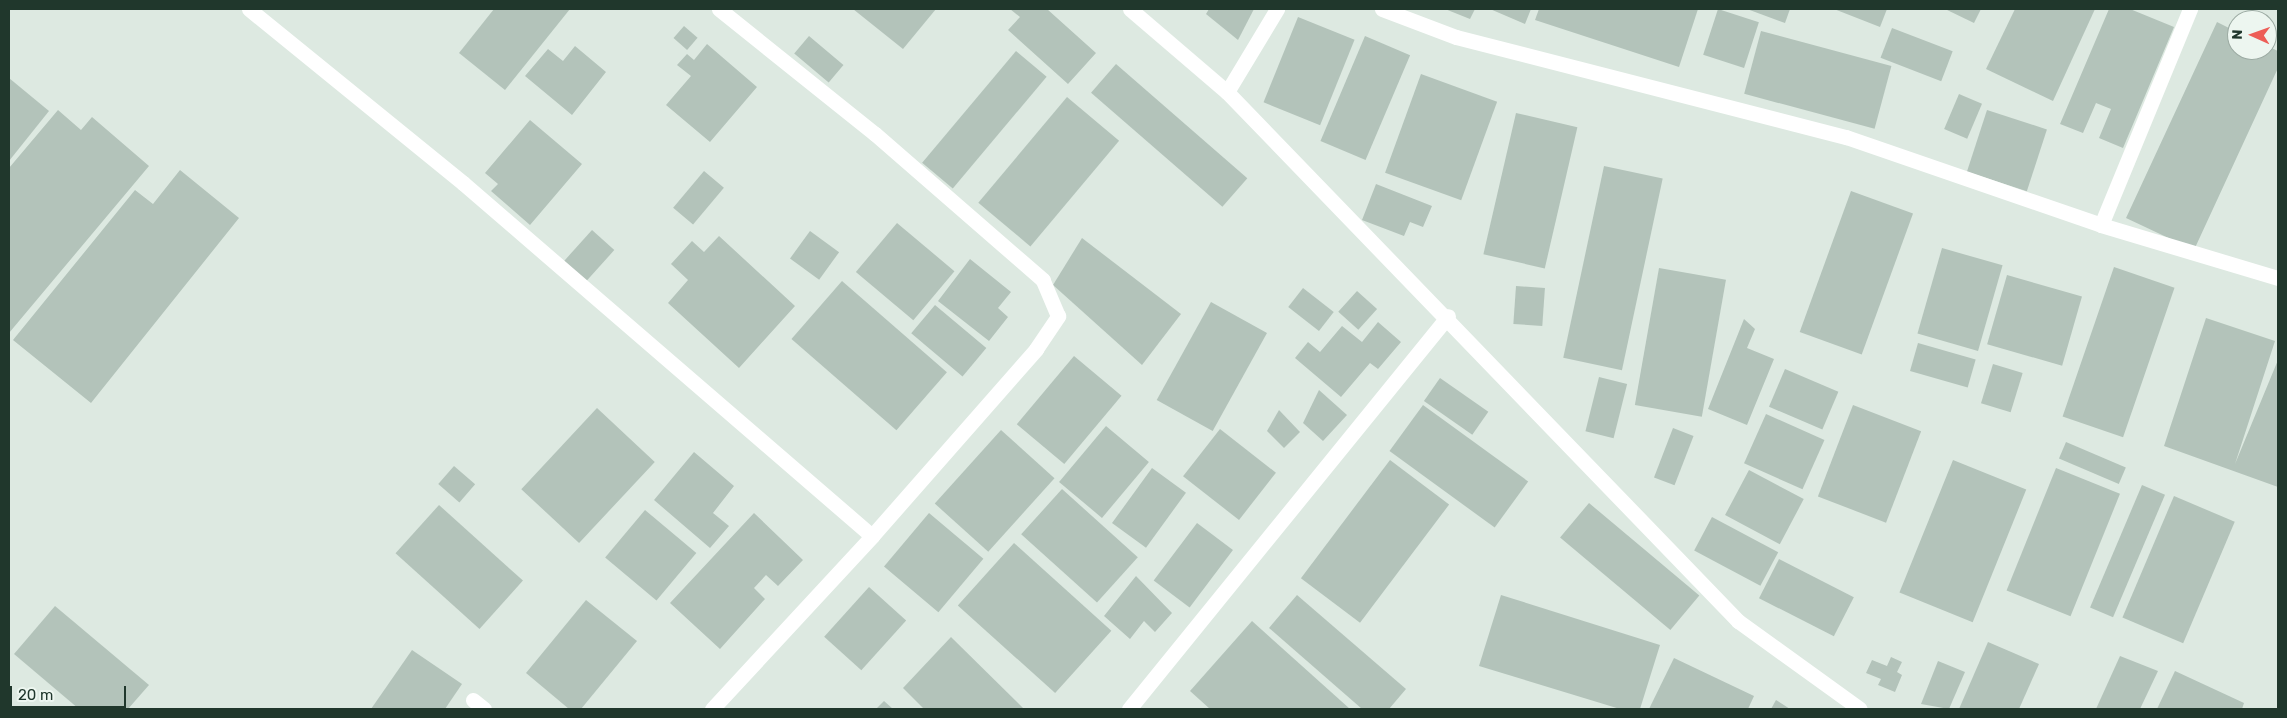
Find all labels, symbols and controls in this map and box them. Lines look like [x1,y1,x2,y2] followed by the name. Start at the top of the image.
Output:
[2227,10,2277,60] north arrow
[2229,29,2246,40] text: N
[12,676,129,708] scale bar
[18,686,53,704] text: 20 m

